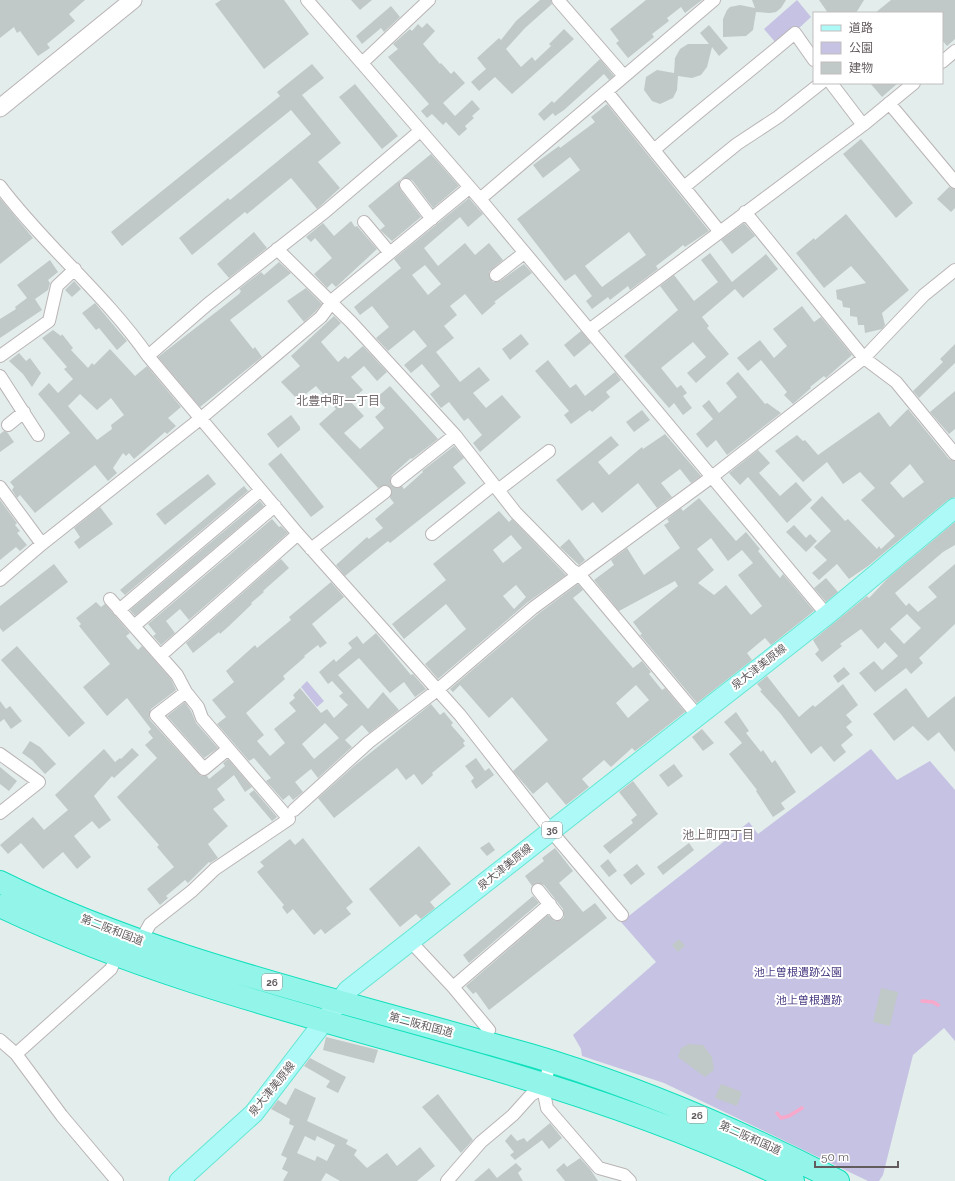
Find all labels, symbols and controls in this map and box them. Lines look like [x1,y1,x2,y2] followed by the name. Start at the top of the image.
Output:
[813,12,943,84] legend
[849,21,873,35] text: 道路
[849,41,873,55] text: 公園
[849,61,873,75] text: 建物
[296,394,380,408] district label: 北豊中町一丁目
[729,642,789,692] street label: 泉大津美原線
[542,822,562,838] road number: 36
[682,828,754,842] district label: 池上町四丁目
[475,841,535,893] street label: 泉大津美原線
[79,912,145,948] street label: 第二阪和国道
[754,966,842,979] park label: 池上曽根遺跡公園
[262,974,282,990] road number: 26
[776,994,842,1007] park label: 池上曽根遺跡
[387,1010,455,1040] street label: 第二阪和国道
[246,1059,298,1119] street label: 泉大津美原線
[687,1107,707,1123] road number: 26
[717,1119,783,1157] street label: 第二阪和国道
[815,1143,898,1169] scale bar
[821,1150,849,1164] text: 50 m

